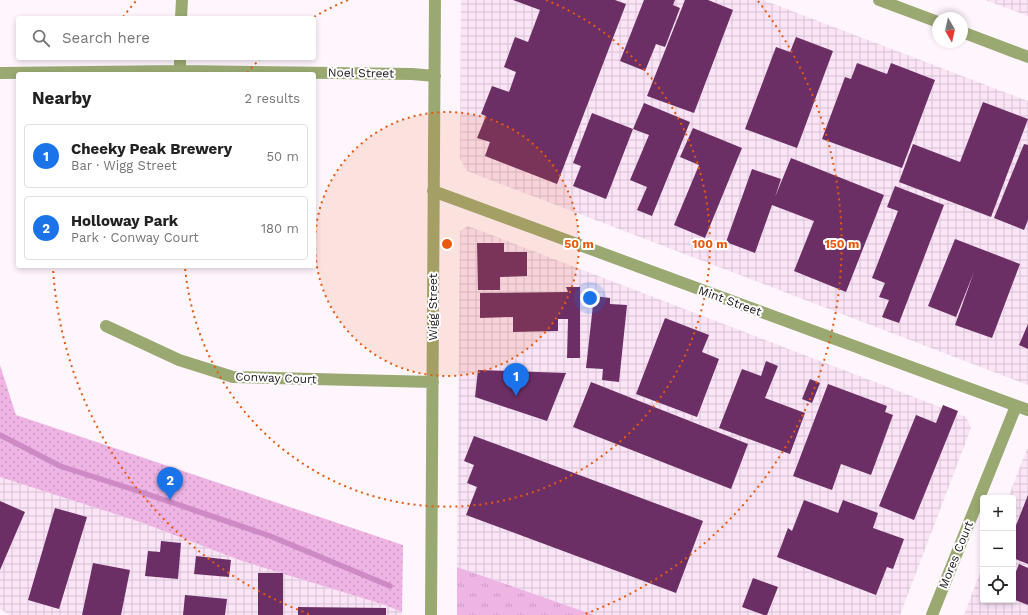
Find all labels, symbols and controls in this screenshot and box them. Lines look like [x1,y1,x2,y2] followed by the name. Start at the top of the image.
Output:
[932,12,968,48] north arrow
[16,16,316,60] search box
[30,27,52,49] icon: search
[62,29,150,47] text: Search here
[328,65,394,81] street label: Noel Street
[32,88,91,108] text: Nearby
[245,91,300,106] text: 2 results
[71,140,232,158] text: Cheeky Peak Brewery
[43,149,49,164] text: 1
[267,149,299,164] text: 50 m
[71,158,177,173] text: Bar · Wigg Street
[71,212,178,230] text: Holloway Park
[42,221,50,236] text: 2
[261,221,299,236] text: 180 m
[71,230,199,245] text: Park · Conway Court
[440,237,454,251] centre of rings
[564,237,594,251] text: 50 m
[692,237,728,251] text: 100 m
[825,237,859,251] text: 150 m
[426,273,440,341] street label: Wigg Street
[697,283,763,319] street label: Mint Street
[580,288,600,308] your location
[503,363,529,396] pin: 1
[235,370,317,386] street label: Conway Court
[157,467,183,500] pin: 2
[980,495,1016,603] map controls
[980,495,1016,531] button: +
[936,519,976,591] street label: Mores Court
[980,531,1016,567] button: −
[980,567,1016,603] button: locate

